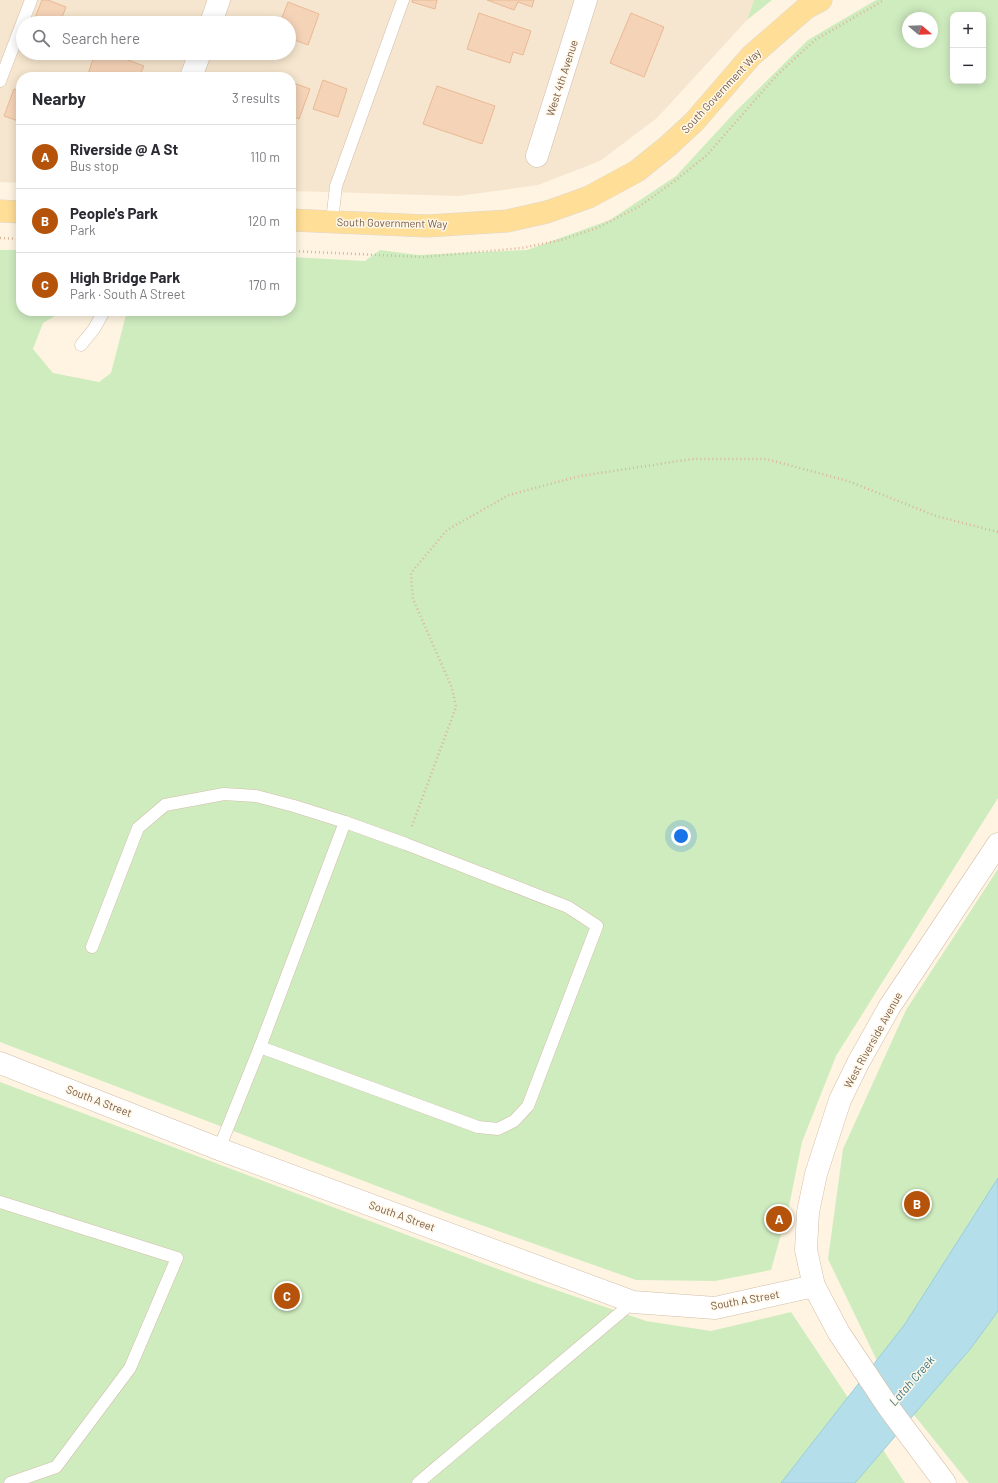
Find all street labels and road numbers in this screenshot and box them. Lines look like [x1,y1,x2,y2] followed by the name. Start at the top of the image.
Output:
[543,38,580,118] street label: West 4th Avenue
[678,46,763,136] street label: South Government Way
[337,215,447,230] street label: South Government Way
[841,989,904,1090] street label: West Riverside Avenue
[64,1082,134,1119] street label: South A Street
[367,1198,437,1233] street label: South A Street
[710,1287,780,1312] street label: South A Street

